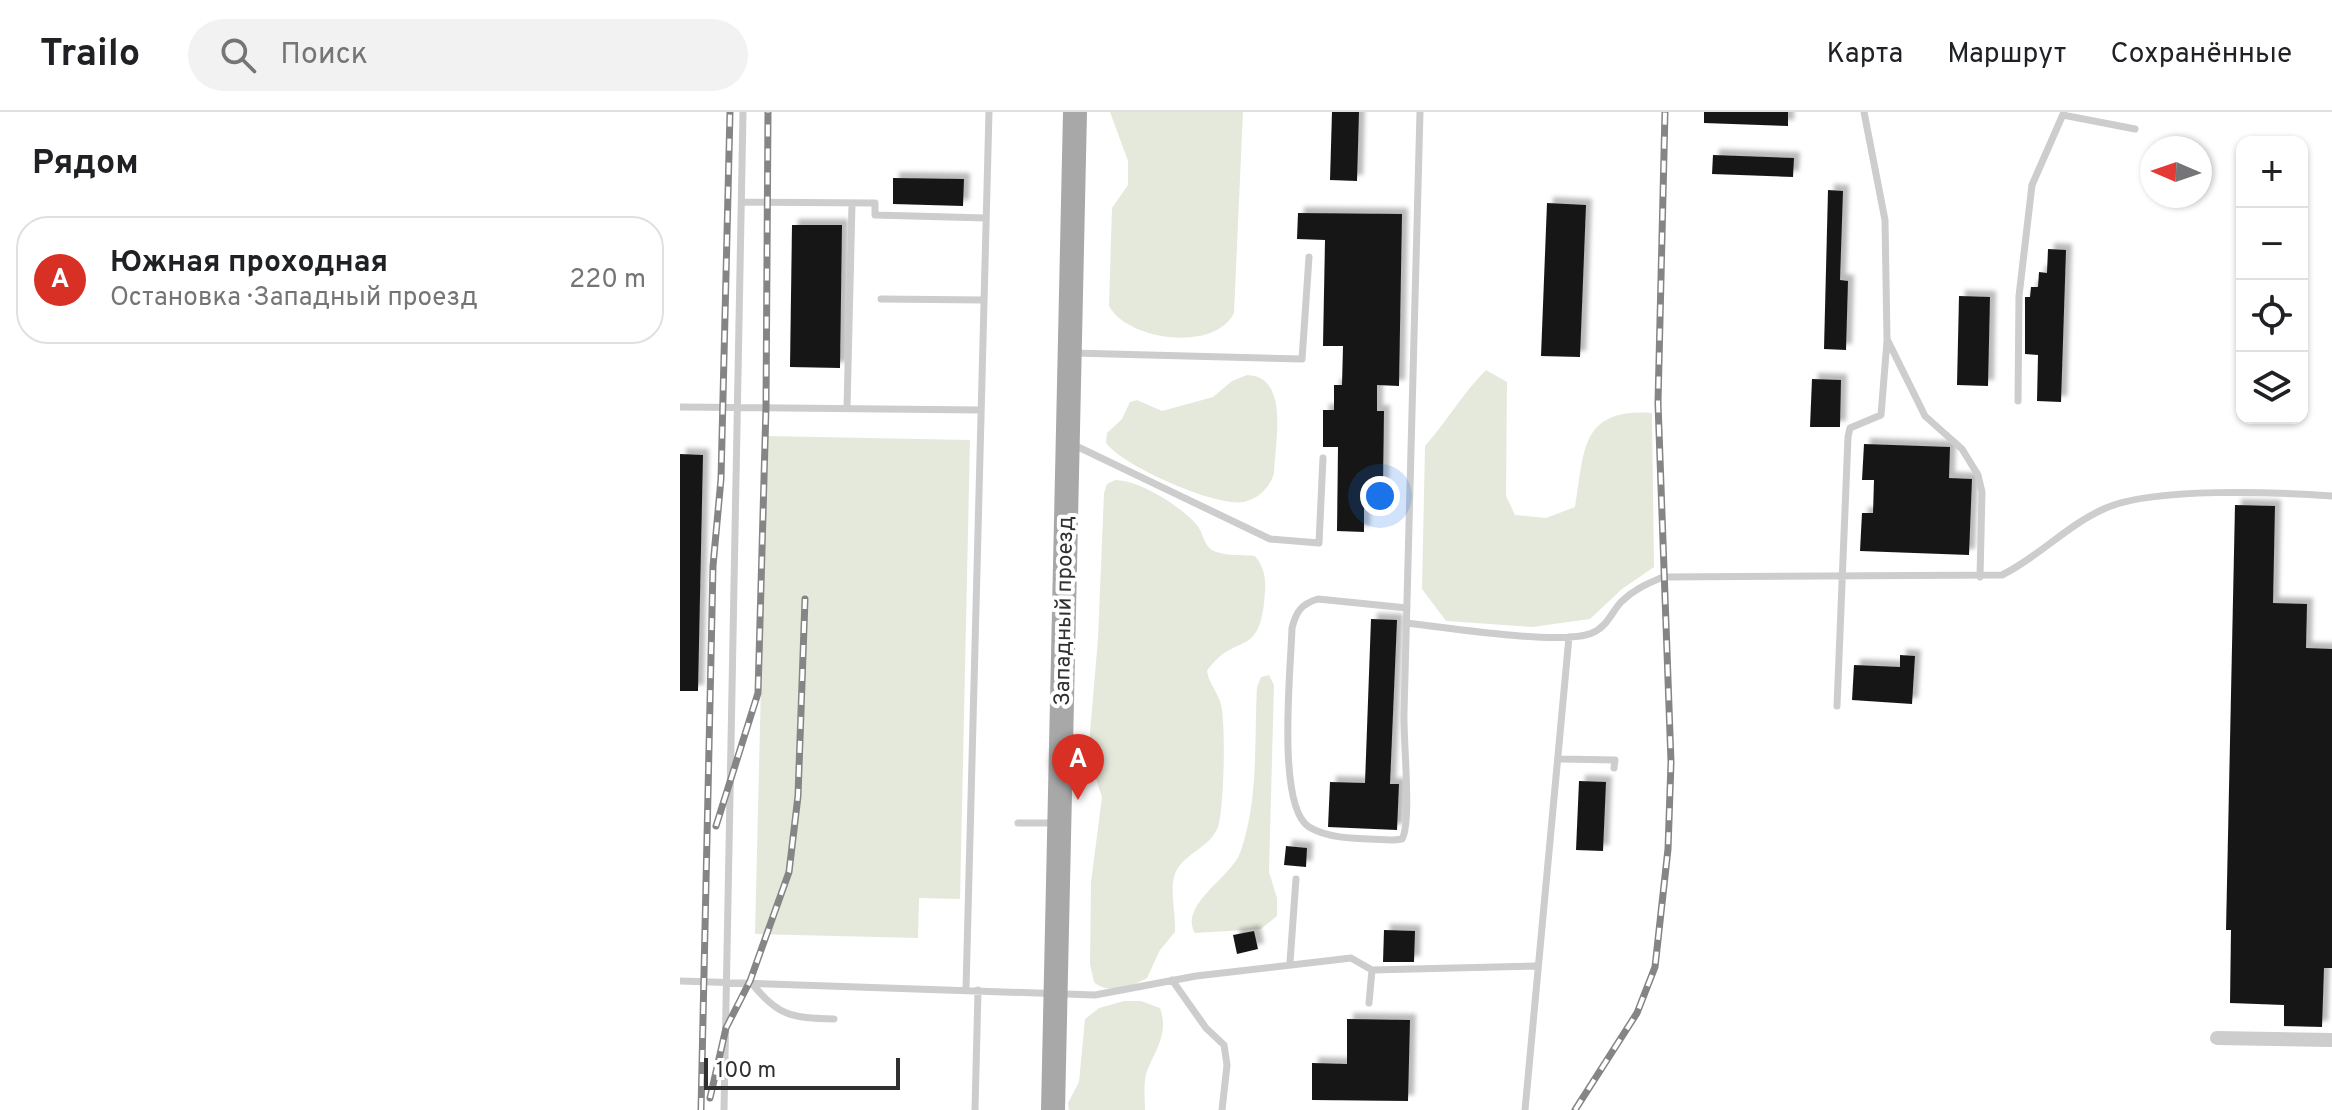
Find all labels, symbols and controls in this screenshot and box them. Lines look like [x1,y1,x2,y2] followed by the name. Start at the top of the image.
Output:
[188,19,748,91] search box
[40,31,140,80] text: Trailo
[216,33,260,77] icon: search
[280,37,368,74] text: Поиск
[1827,37,1903,73] text: Карта
[1947,37,2066,73] text: Маршрут
[2110,37,2292,73] text: Сохранённые
[2140,136,2212,208] north arrow
[2236,136,2308,424] map controls
[2236,136,2308,208] button: +
[32,143,139,186] text: Рядом
[2236,208,2308,280] button: −
[110,245,388,282] text: Южная проходная
[51,264,69,297] text: A
[569,264,646,297] text: 220 m
[2236,280,2308,352] button: locate
[110,282,478,315] text: Остановка · Западный проезд
[2236,352,2308,424] button: layers
[1360,476,1400,516] your location
[1050,516,1080,706] street label: Западный проезд
[1052,734,1104,800] pin: A
[704,1054,900,1090] scale bar
[716,1058,776,1085] text: 100 m

